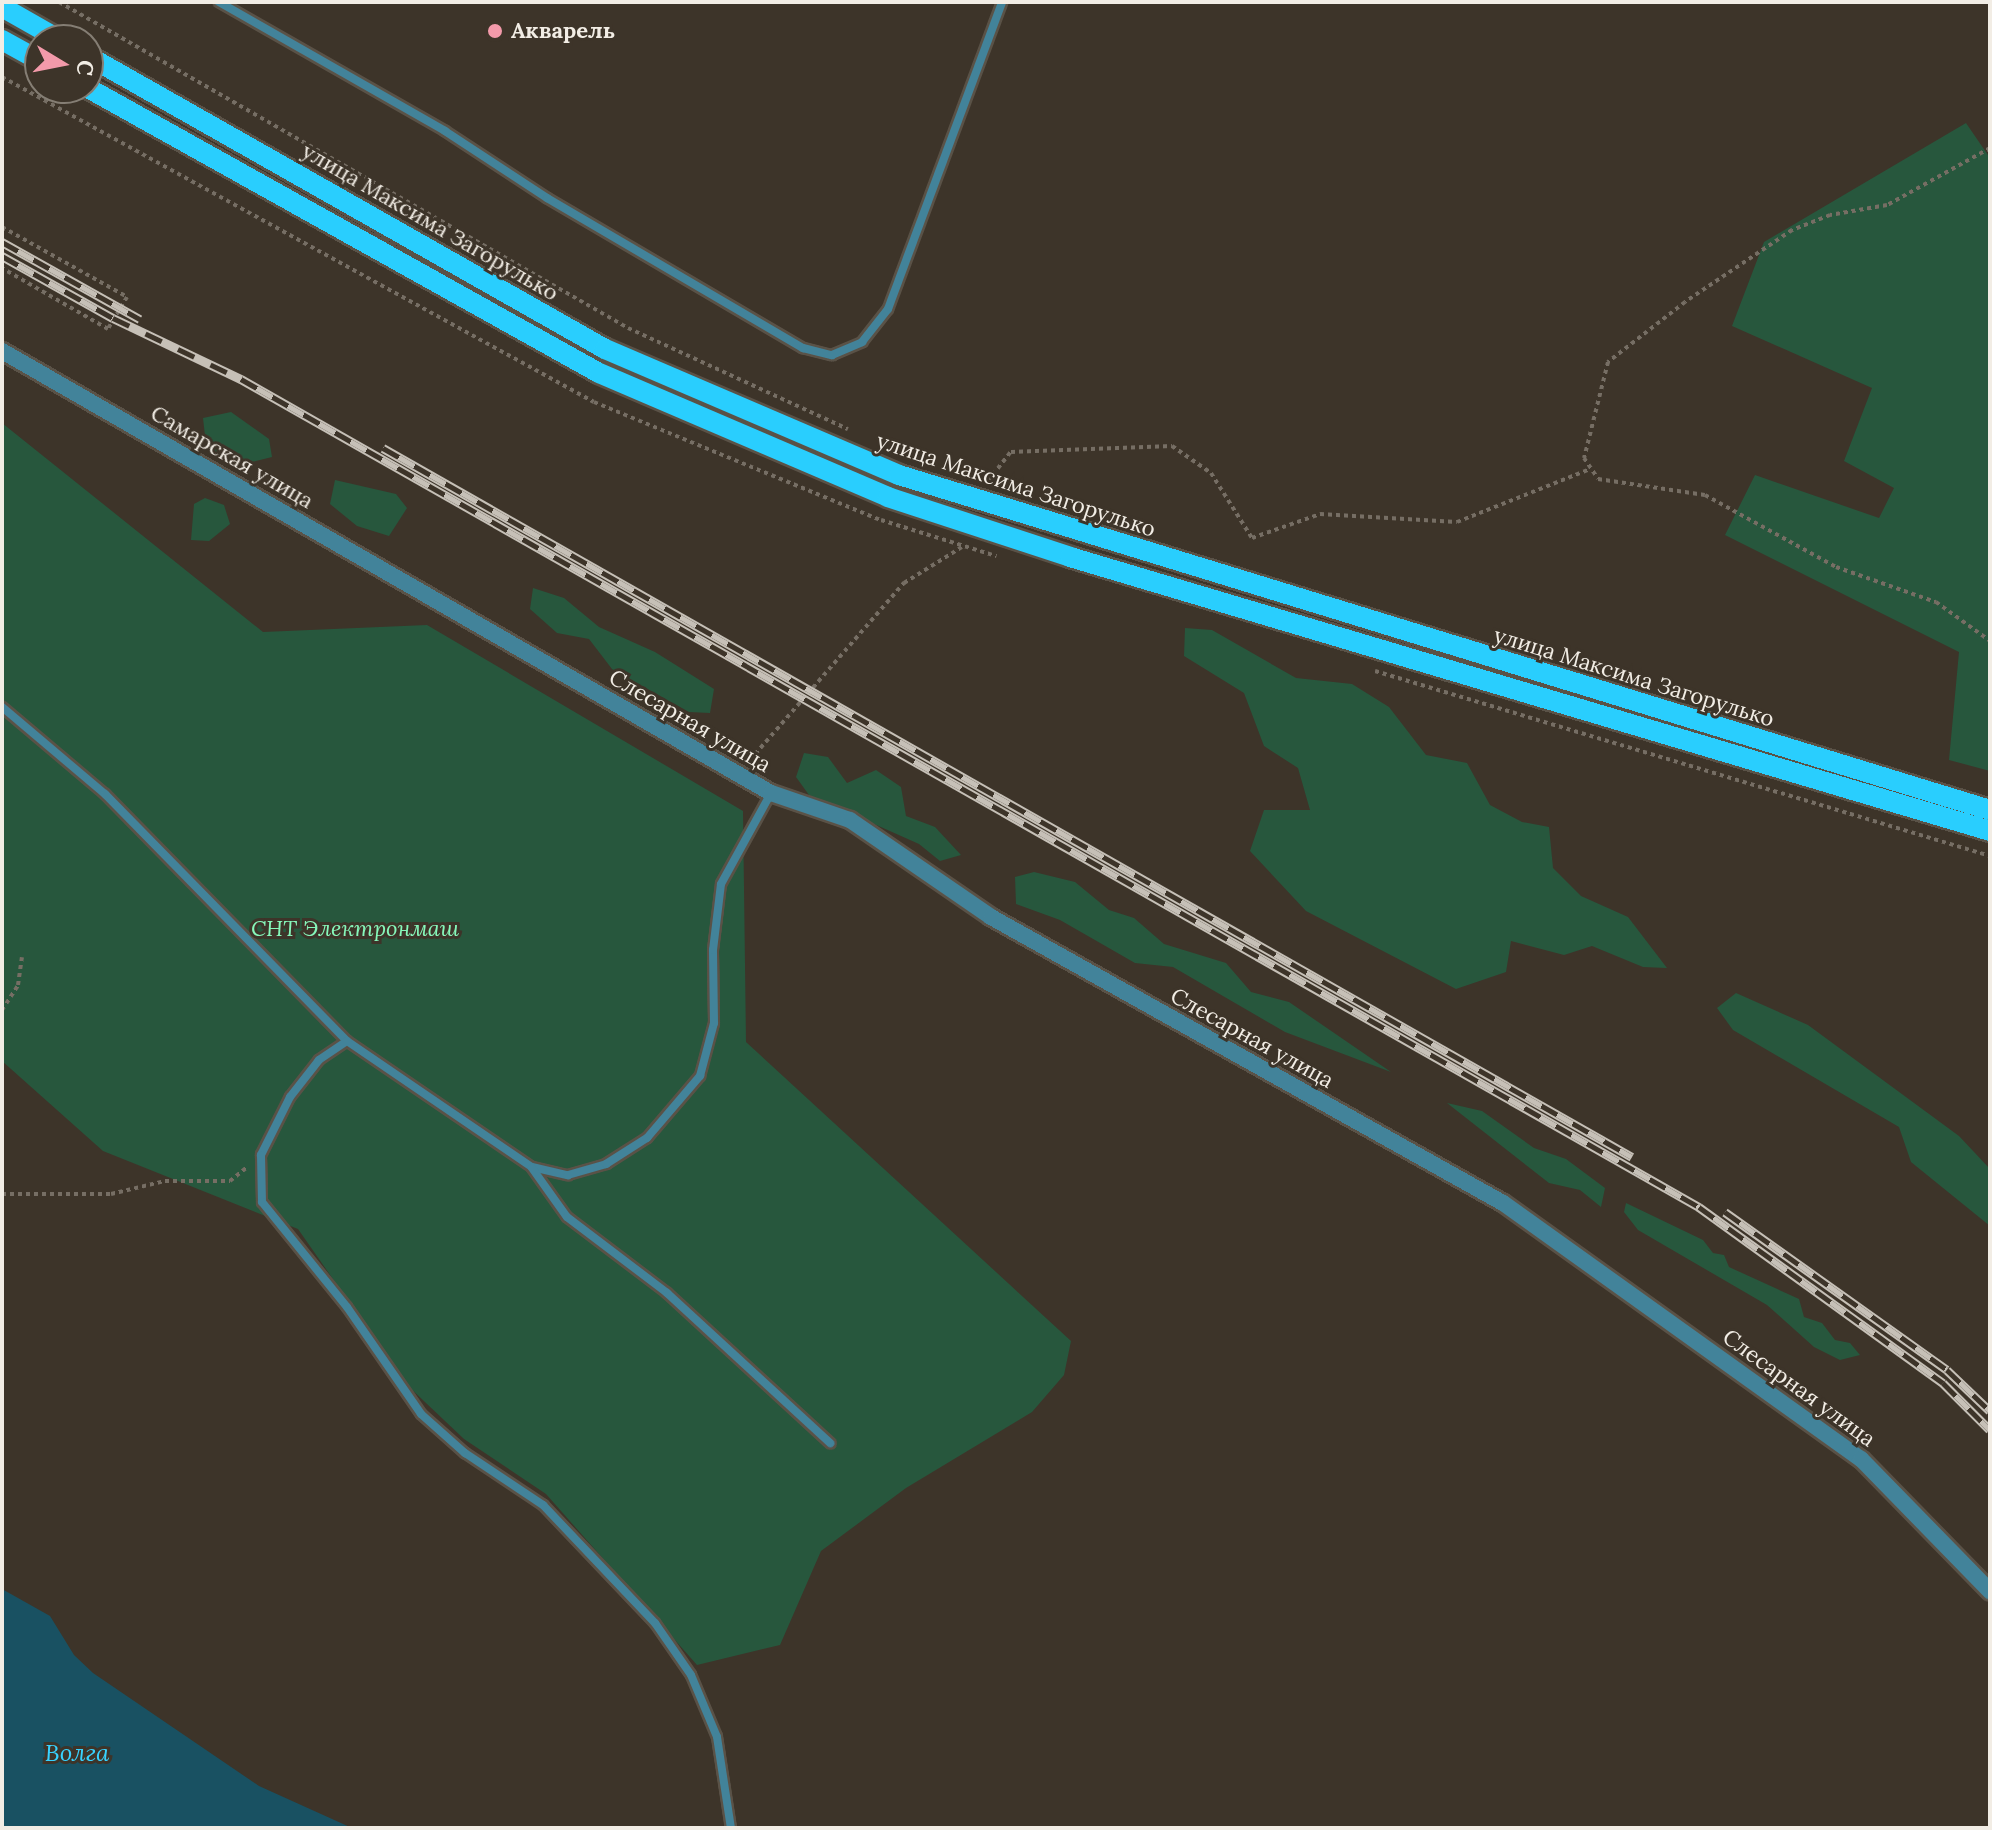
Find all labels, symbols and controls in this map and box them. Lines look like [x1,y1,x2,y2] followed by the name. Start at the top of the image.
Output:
[511,18,615,44] place label: Акварель
[486,22,504,40] marker: Акварель
[24,24,104,104] north arrow
[71,58,101,78] text: С
[297,138,563,306] street label: улица Максима Загорулько
[146,400,318,514] street label: Самарская улица
[873,427,1159,543] street label: улица Максима Загорулько
[1491,622,1777,732] street label: улица Максима Загорулько
[604,664,776,778] street label: Слесарная улица
[251,916,459,942] park label: СНТ Электронмаш
[1166,982,1338,1094] street label: Слесарная улица
[1717,1324,1881,1452] street label: Слесарная улица
[45,1739,109,1767] water label: Волга

